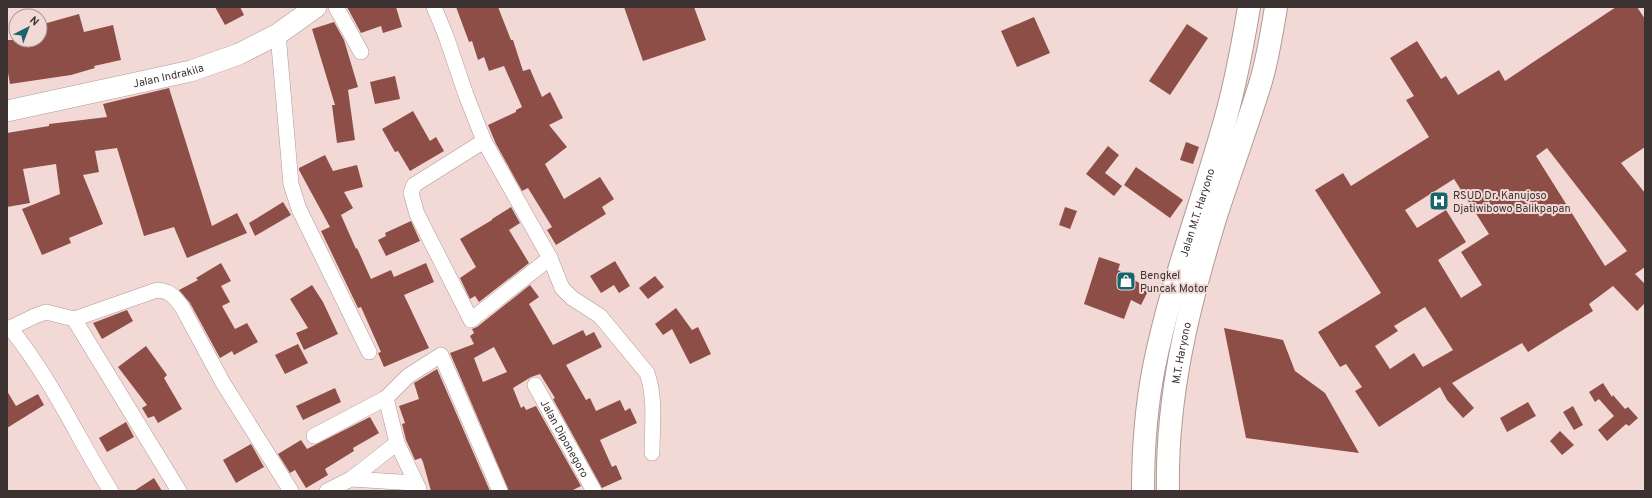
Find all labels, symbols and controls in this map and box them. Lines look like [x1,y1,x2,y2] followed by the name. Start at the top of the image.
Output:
[8,8,48,48] north arrow
[26,13,42,29] text: N
[132,61,206,91] street label: Jalan Indrakila
[1177,167,1218,259] street label: Jalan M.T. Haryono
[1453,189,1571,216] place label: RSUD Dr. Kanujoso Djatiwibowo Balikpapan
[1428,190,1450,212] hospital icon: RSUD Dr. Kanujoso Djatiwibowo Balikpapan
[1140,269,1209,296] place label: Bengkel Puncak Motor
[1115,270,1137,292] shop icon: Bengkel Puncak Motor
[1169,321,1195,385] street label: M.T. Haryono
[536,397,591,480] street label: Jalan Diponegoro

